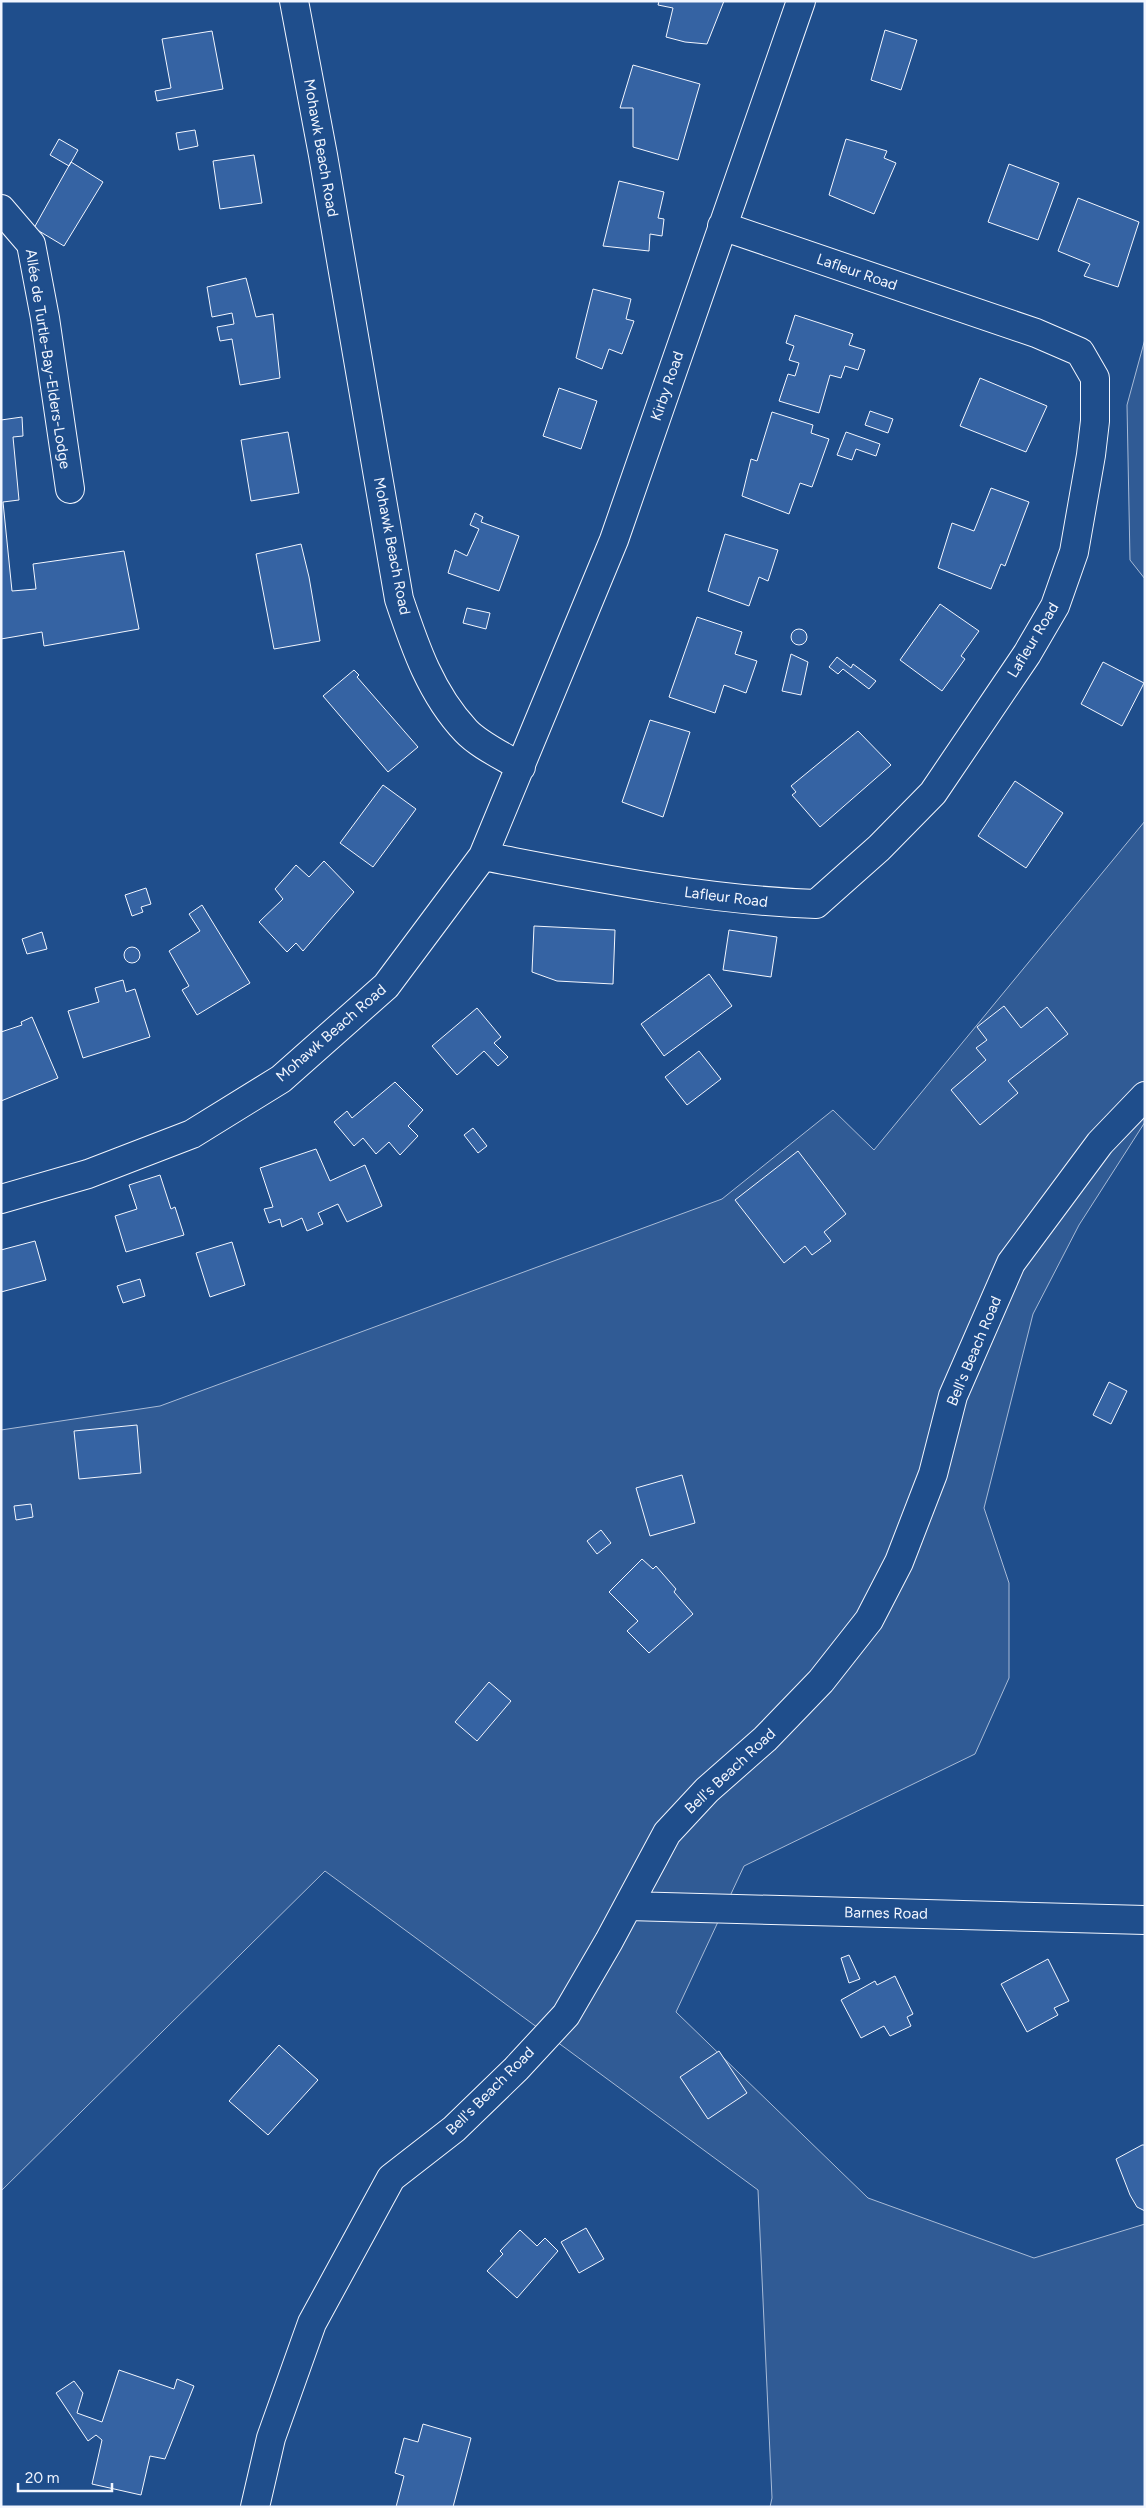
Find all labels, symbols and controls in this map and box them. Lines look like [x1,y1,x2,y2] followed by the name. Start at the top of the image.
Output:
[300,78,342,218] street label: Mohawk Beach Road
[22,248,74,470] street label: Allée de Turtle-Bay-Elders-Lodge
[814,250,900,294] street label: Lafleur Road
[647,349,687,423] street label: Kirby Road
[370,476,414,616] street label: Mohawk Beach Road
[1004,599,1062,681] street label: Lafleur Road
[683,883,769,911] street label: Lafleur Road
[272,980,390,1086] street label: Mohawk Beach Road
[943,1293,1005,1409] street label: Bell's Beach Road
[681,1724,779,1818] street label: Bell's Beach Road
[844,1903,928,1923] street label: Barnes Road
[442,2043,538,2139] street label: Bell's Beach Road
[18,2460,111,2492] scale bar
[25,2469,59,2487] text: 20 m

